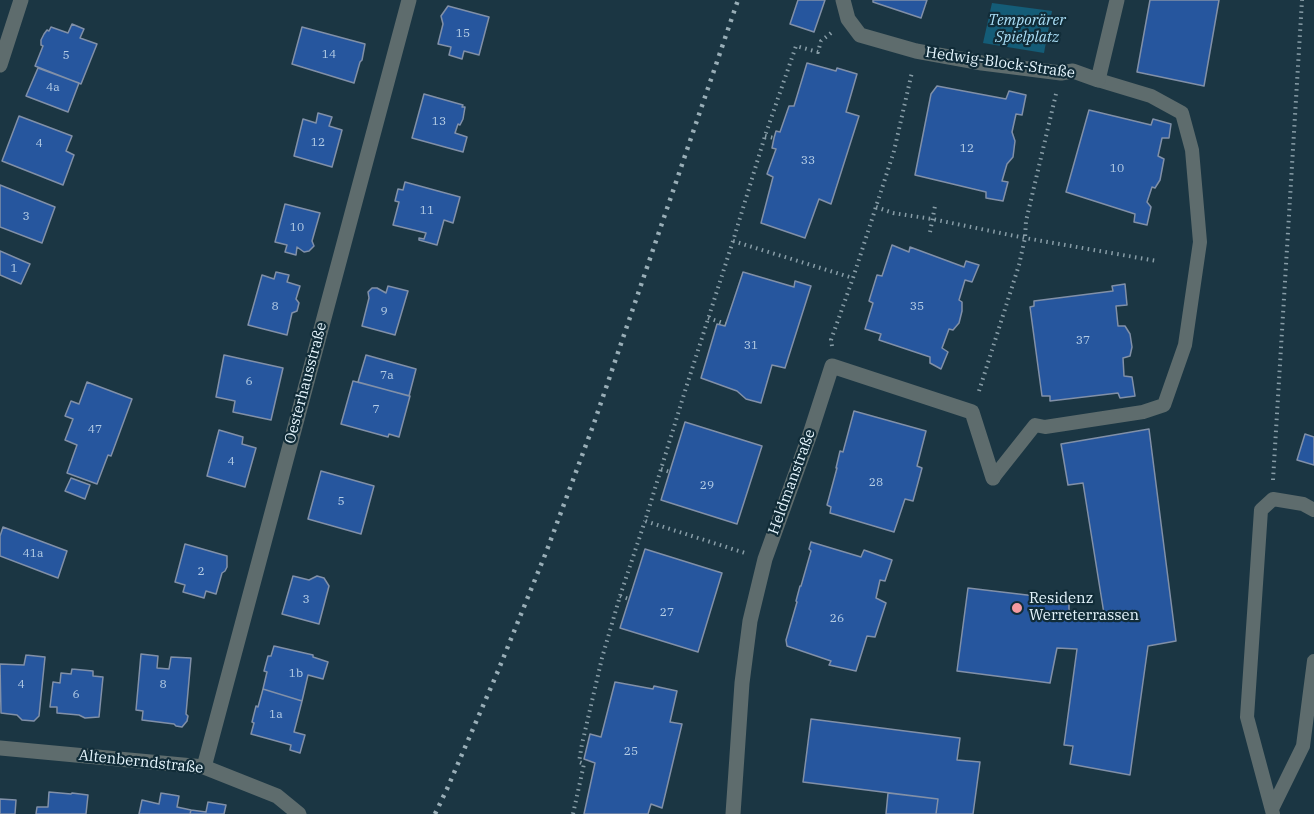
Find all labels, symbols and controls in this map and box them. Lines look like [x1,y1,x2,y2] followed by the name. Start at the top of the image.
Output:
[988,12,1066,47] park label: Temporärer Spielplatz
[456,27,470,41] house number: 15
[924,44,1076,82] street label: Hedwig-Block-Straße
[322,48,336,62] house number: 14
[62,49,70,63] house number: 5
[46,81,60,95] house number: 4a
[432,115,446,129] house number: 13
[311,136,325,150] house number: 12
[35,137,43,151] house number: 4
[960,142,974,156] house number: 12
[801,154,815,168] house number: 33
[1110,162,1124,176] house number: 10
[420,204,434,218] house number: 11
[22,210,30,224] house number: 3
[290,221,304,235] house number: 10
[10,262,18,276] house number: 1
[271,300,279,314] house number: 8
[910,300,924,314] house number: 35
[380,305,388,319] house number: 9
[281,320,331,446] street label: Oesterhausstraße
[1076,334,1090,348] house number: 37
[744,339,758,353] house number: 31
[380,369,394,383] house number: 7a
[245,375,253,389] house number: 6
[372,403,380,417] house number: 7
[88,423,102,437] house number: 47
[765,427,819,537] street label: Heldmanstraße
[227,455,235,469] house number: 4
[869,476,883,490] house number: 28
[700,479,714,493] house number: 29
[337,495,345,509] house number: 5
[23,547,43,561] house number: 41a
[197,565,205,579] house number: 2
[1029,590,1139,625] place label: Residenz Werreterrassen
[302,593,310,607] house number: 3
[1010,601,1024,615] marker: Residenz Werreterrassen
[660,606,674,620] house number: 27
[830,612,844,626] house number: 26
[289,667,303,681] house number: 1b
[17,678,25,692] house number: 4
[159,678,167,692] house number: 8
[72,688,80,702] house number: 6
[269,708,283,722] house number: 1a
[624,745,638,759] house number: 25
[78,747,204,777] street label: Altenberndstraße

